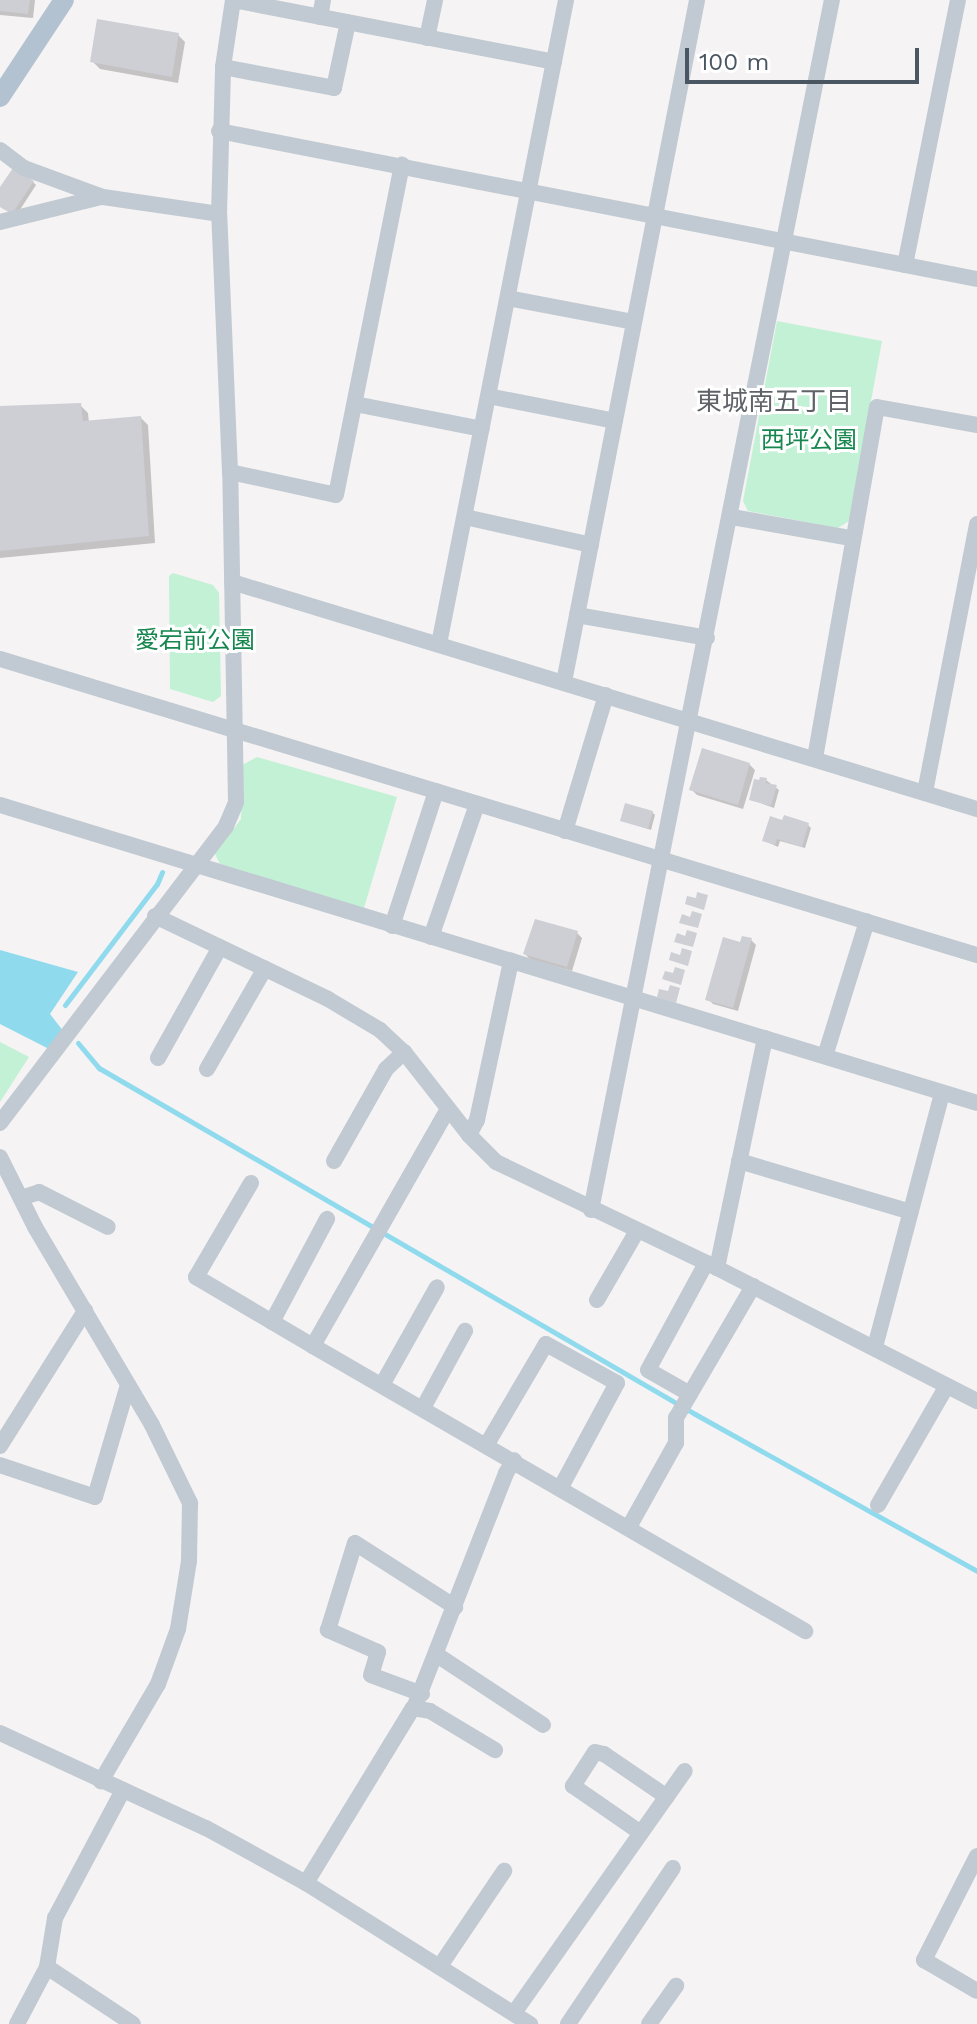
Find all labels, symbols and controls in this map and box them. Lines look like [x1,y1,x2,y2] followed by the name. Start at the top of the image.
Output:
[689,32,923,82] scale bar
[699,48,769,76] text: 100 m
[696,386,852,418] district label: 東城南五丁目
[761,427,857,455] park label: 西坪公園
[135,627,255,655] park label: 愛宕前公園

